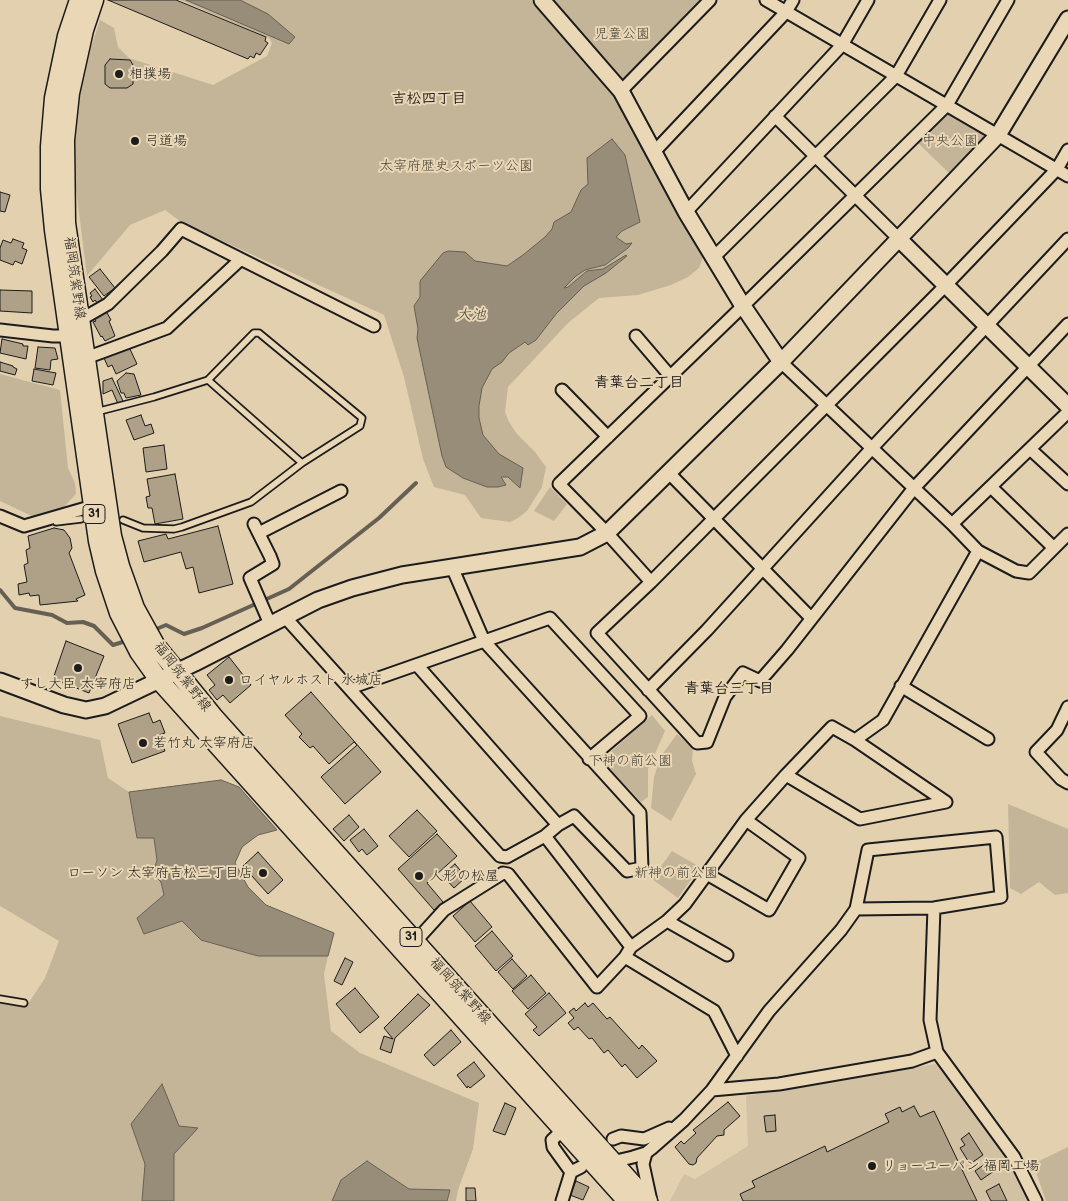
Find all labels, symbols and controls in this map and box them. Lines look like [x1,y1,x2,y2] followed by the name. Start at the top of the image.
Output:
[594,26,650,42] park label: 児童公園
[129,66,171,82] place label: 相撲場
[113,68,125,80] marker: 相撲場
[392,90,466,108] district label: 吉松四丁目
[145,133,187,149] place label: 弓道場
[922,133,978,149] park label: 中央公園
[129,135,141,147] marker: 弓道場
[379,158,533,174] park label: 太宰府歴史スポーツ公園
[60,235,88,321] street label: 福岡筑紫野線
[456,306,486,324] water label: 大池
[594,374,684,392] district label: 青葉台二丁目
[83,504,105,524] road number: 31
[150,639,214,715] street label: 福岡筑紫野線
[72,662,84,674] marker: すし大臣 太宰府店
[239,672,383,688] place label: ロイヤルホスト 水城店
[223,674,235,686] marker: ロイヤルホスト 水城店
[20,676,136,692] place label: すし大臣 太宰府店
[684,680,774,698] district label: 青葉台三丁目
[153,735,255,751] place label: 若竹丸 太宰府店
[137,737,149,749] marker: 若竹丸 太宰府店
[588,753,672,769] park label: 下神の前公園
[67,865,253,881] place label: ローソン 太宰府吉松三丁目店
[634,865,718,881] park label: 新神の前公園
[257,867,269,879] marker: ローソン 太宰府吉松三丁目店
[429,868,499,884] place label: 人形の松屋
[413,870,425,882] marker: 人形の松屋
[400,928,422,946] road number: 31
[426,954,494,1028] street label: 福岡筑紫野線
[882,1158,1039,1174] place label: リョーユーパン 福岡工場
[866,1160,878,1172] marker: リョーユーパン 福岡工場

